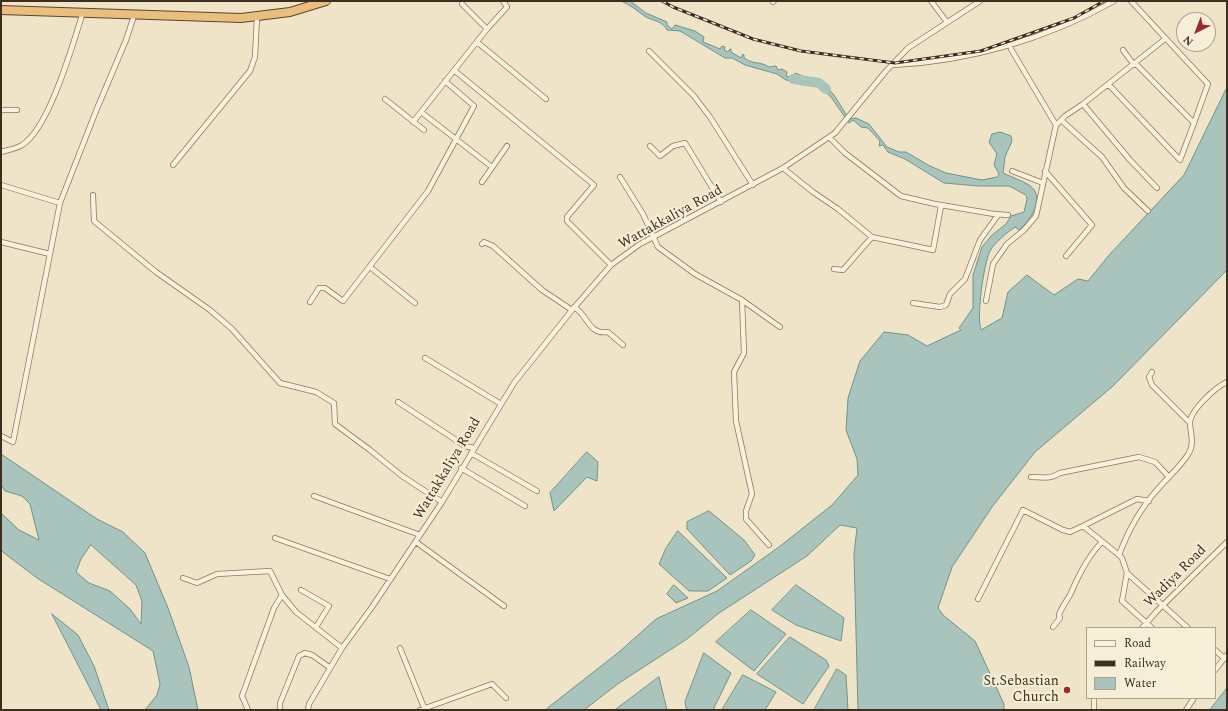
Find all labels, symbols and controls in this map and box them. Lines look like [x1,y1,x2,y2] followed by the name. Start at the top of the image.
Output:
[1176,12,1216,52] north arrow
[1179,31,1197,50] text: N
[616,182,726,254] street label: Wattakkaliya Road
[411,415,485,523] street label: Wattakkaliya Road
[1141,542,1211,612] street label: Wadiya Road
[1086,627,1216,699] legend
[1124,634,1151,653] text: Road
[1124,654,1166,673] text: Railway
[983,674,1059,706] place label: St.Sebastian Church
[1124,674,1156,693] text: Water
[1062,685,1072,695] marker: St.Sebastian Church

